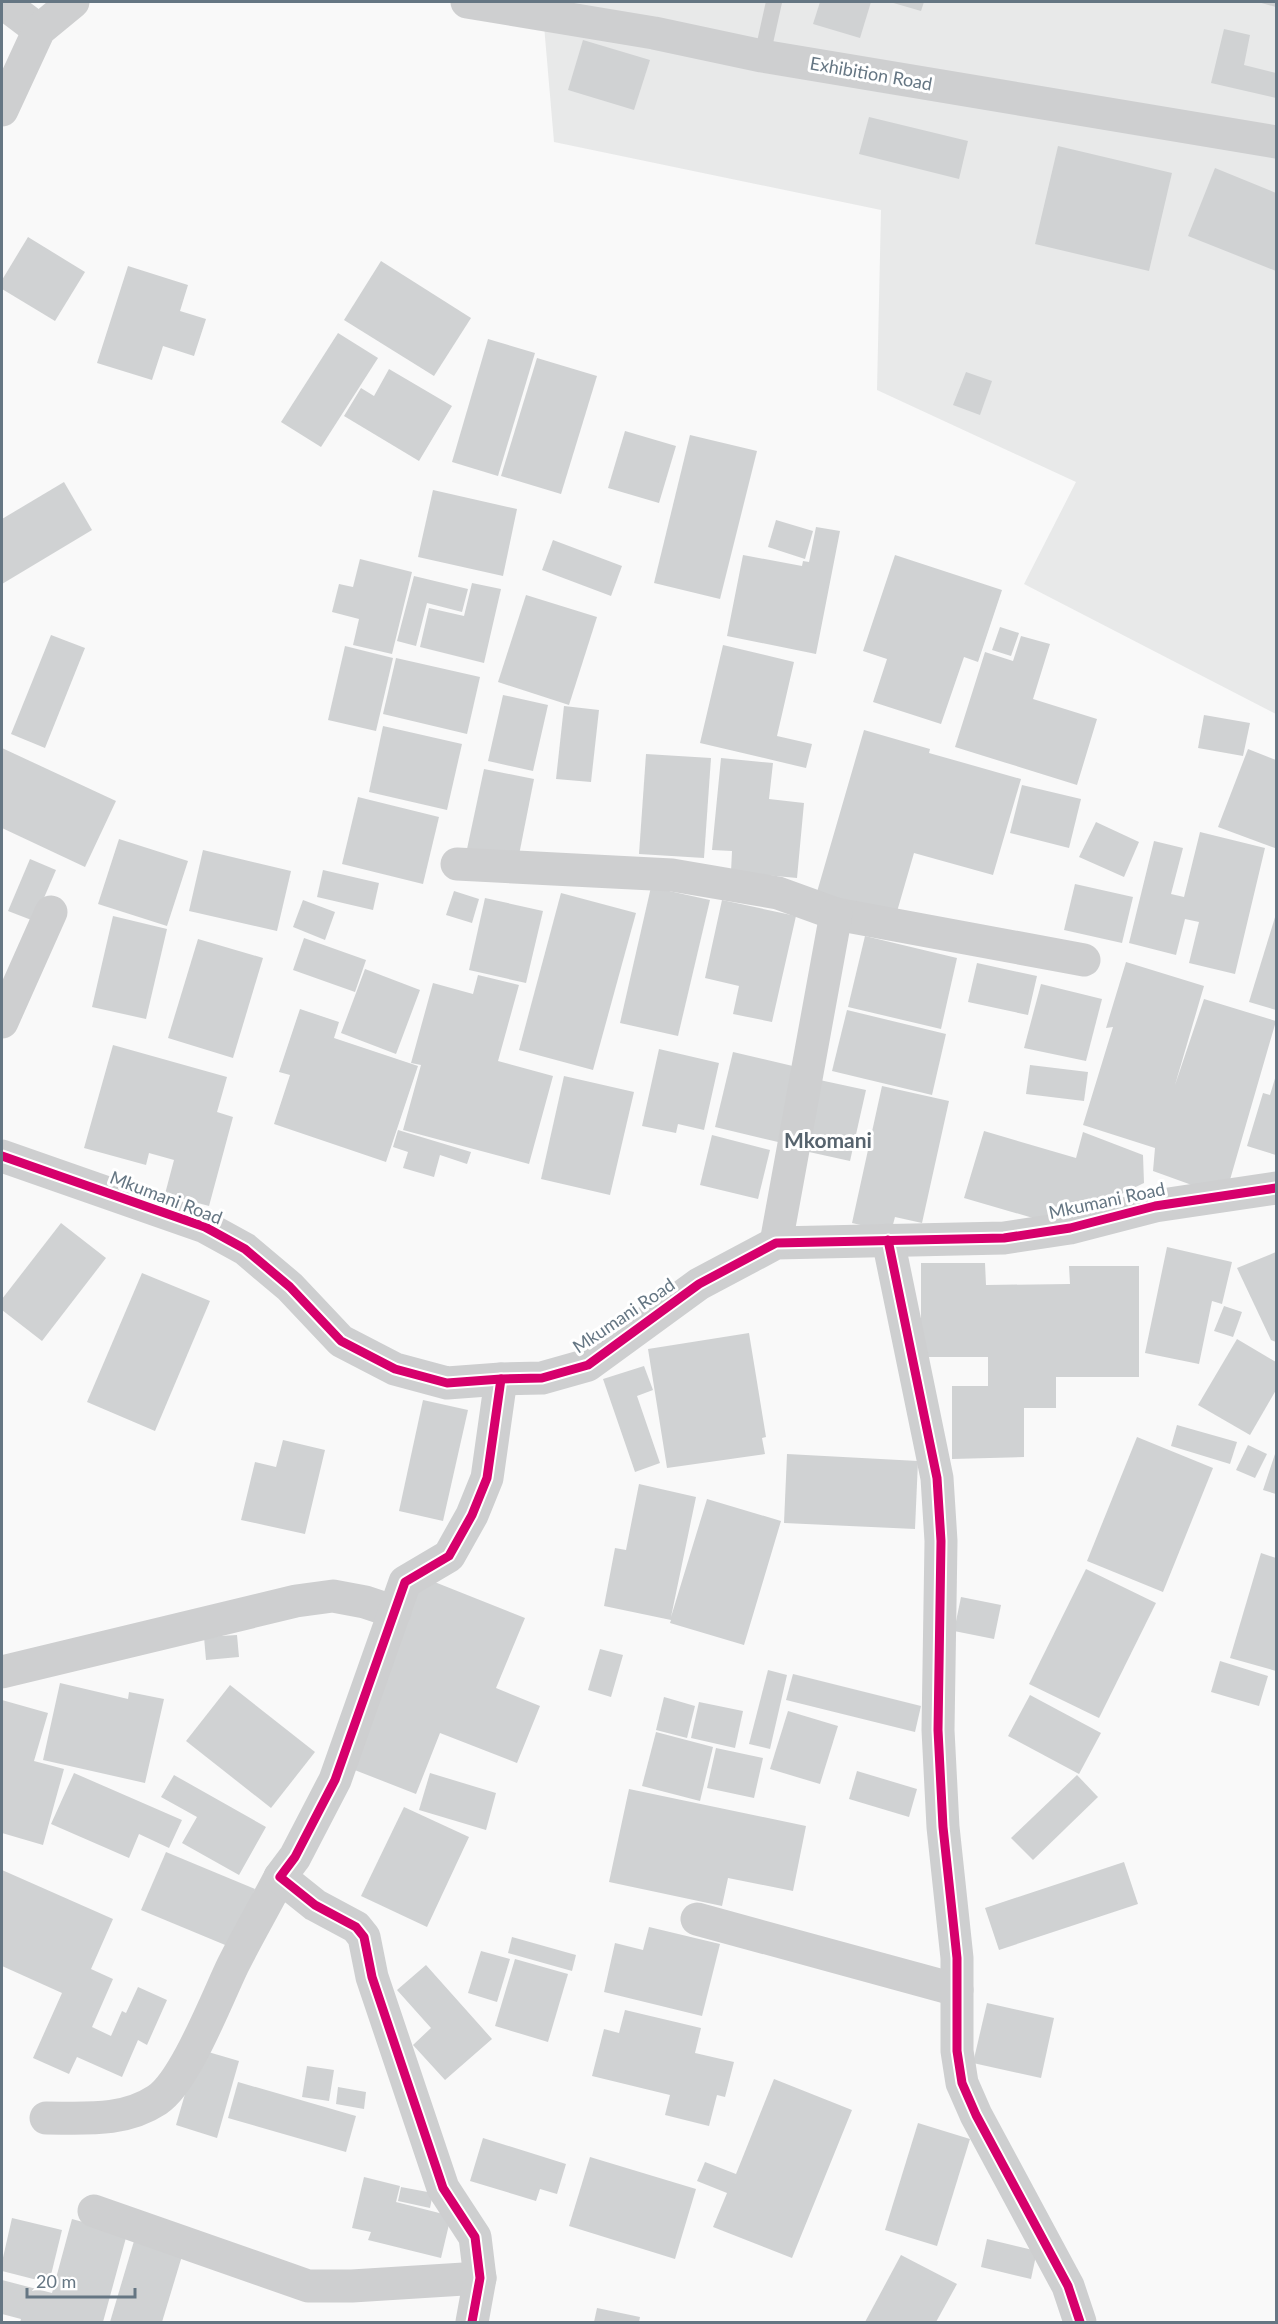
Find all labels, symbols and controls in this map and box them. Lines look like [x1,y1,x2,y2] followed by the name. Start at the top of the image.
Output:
[808,51,934,95] street label: Exhibition Road
[784,1127,872,1152] district label: Mkomani
[107,1166,226,1229] street label: Mkumani Road
[1047,1177,1167,1223] street label: Mkumani Road
[568,1273,679,1357] street label: Mkumani Road
[27,2261,135,2299] scale bar
[36,2270,76,2292] text: 20 m

